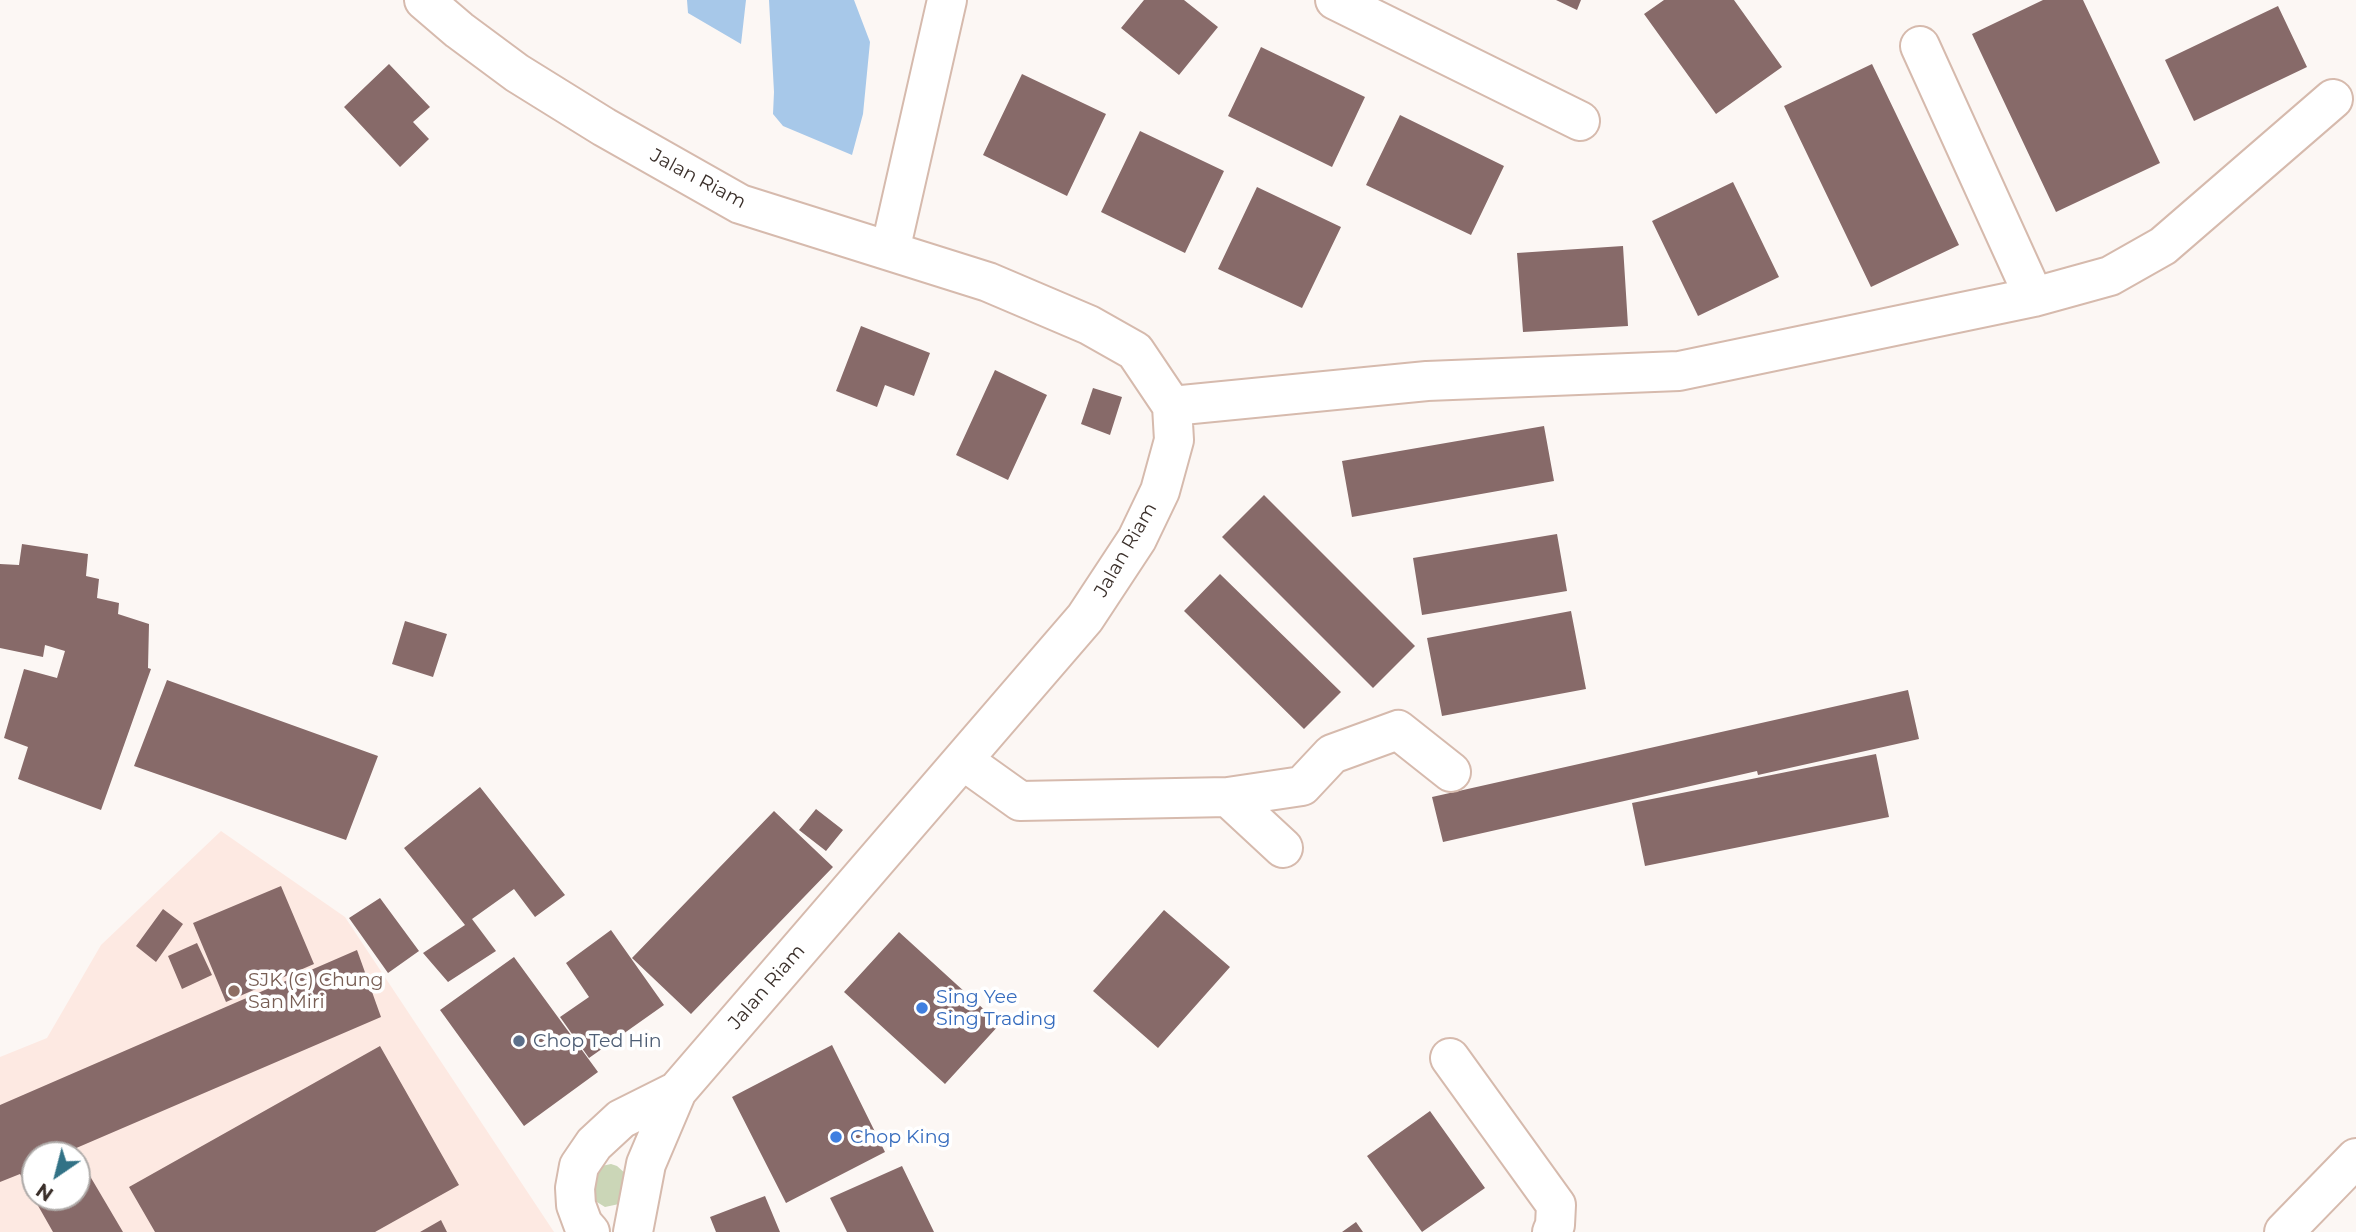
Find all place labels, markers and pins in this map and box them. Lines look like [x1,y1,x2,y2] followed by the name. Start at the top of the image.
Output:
[248,969,384,1013] place label: SJK (C) Chung San Miri
[226,983,242,999] marker: SJK (C) Chung San Miri
[936,986,1056,1030] place label: Sing Yee Sing Trading
[914,1000,930,1016] marker: Sing Yee Sing Trading
[533,1030,662,1052] place label: Chop Ted Hin
[511,1033,527,1049] marker: Chop Ted Hin
[850,1126,951,1148] place label: Chop King
[828,1129,844,1145] marker: Chop King

